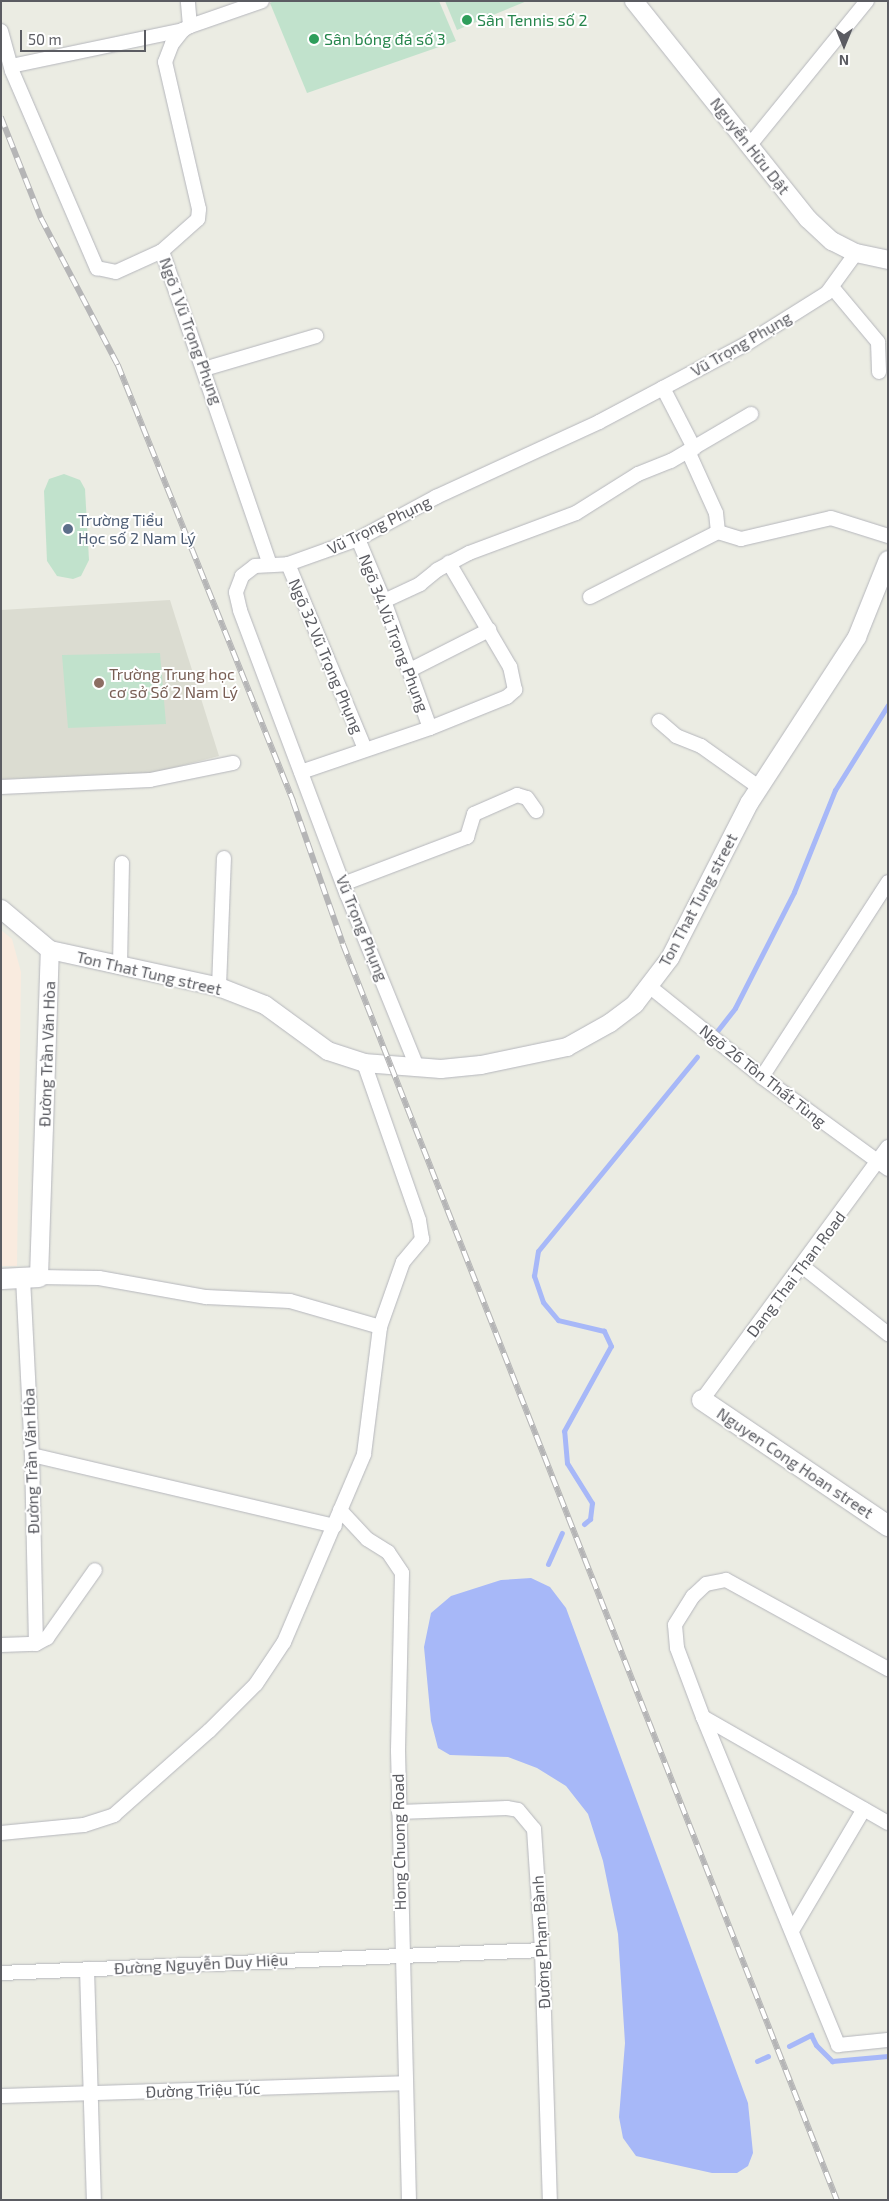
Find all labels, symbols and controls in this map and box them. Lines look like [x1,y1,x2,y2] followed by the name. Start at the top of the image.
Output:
[477,10,588,30] place label: Sân Tennis số 2
[461,14,473,26] marker: Sân Tennis số 2
[22,20,149,52] scale bar
[819,20,869,70] north arrow
[324,29,446,49] place label: Sân bóng đá số 3
[28,30,62,48] text: 50 m
[308,33,320,45] marker: Sân bóng đá số 3
[839,52,849,69] text: N
[706,94,794,198] street label: Nguyễn Hữu Dật
[155,255,227,407] street label: Ngõ 1 Vũ Trọng Phụng
[687,307,795,381] street label: Vũ Trọng Phụng
[324,492,434,558] street label: Vũ Trọng Phụng
[78,510,196,548] place label: Trường Tiểu Học số 2 Nam Lý
[62,523,74,535] marker: Trường Tiểu Học số 2 Nam Lý
[355,551,433,715] street label: Ngõ 34 Vũ Trọng Phụng
[284,575,368,737] street label: Ngõ 32 Vũ Trọng Phụng
[109,664,238,702] place label: Trường Trung học cơ sở Số 2 Nam Lý
[93,677,105,689] marker: Trường Trung học cơ sở Số 2 Nam Lý
[655,830,741,970] street label: Ton That Tung street
[332,872,392,984] street label: Vũ Trọng Phụng
[74,947,224,999] street label: Ton That Tung street
[35,980,59,1128] street label: Đường Trần Văn Hòa
[696,1020,830,1132] street label: Ngõ 26 Tôn Thất Tùng
[742,1207,850,1341] street label: Dang Thai Than Road
[19,1387,43,1535] street label: Đường Trần Văn Hòa
[713,1404,877,1522] street label: Nguyen Cong Hoan street
[388,1773,410,1911] street label: Hong Chuong Road
[528,1875,554,2009] street label: Đường Phạm Bành
[113,1950,289,1978] street label: Đường Nguyễn Duy Hiệu
[145,2078,261,2102] street label: Đường Triệu Túc

